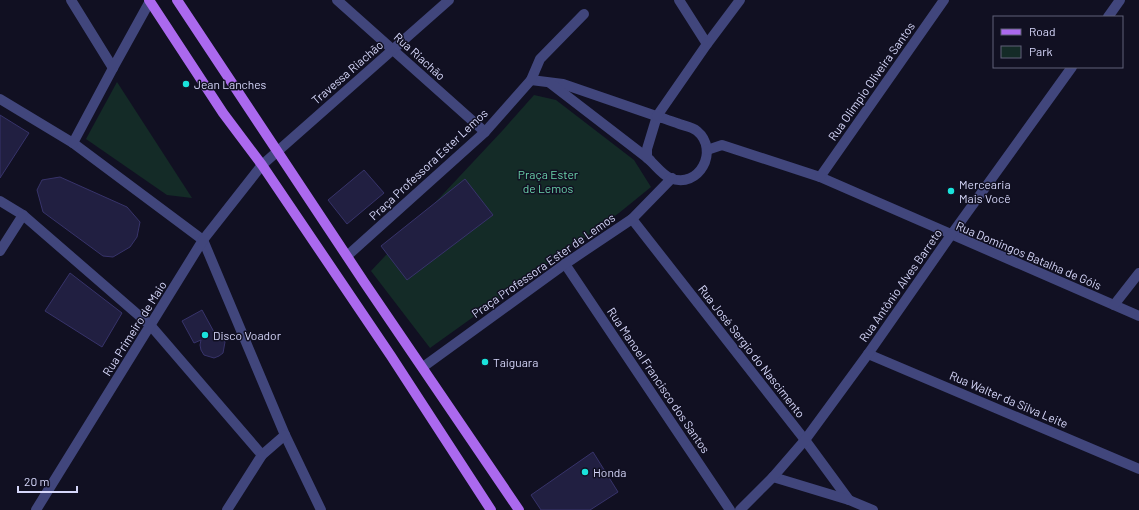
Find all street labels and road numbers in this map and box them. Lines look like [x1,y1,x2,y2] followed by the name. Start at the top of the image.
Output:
[825,19,917,143] street label: Rua Olimpio Oliveira Santos
[391,29,449,83] street label: Rua Riachão
[308,37,386,107] street label: Travessa Riachão
[366,105,490,223] street label: Praça Professora Ester Lemos
[468,210,618,320] street label: Praça Professora Ester de Lemos
[954,218,1104,292] street label: Rua Domingos Batalha de Góis
[856,226,944,344] street label: Rua Antônio Alves Barreto
[99,278,169,378] street label: Rua Primeiro de Maio
[696,282,808,420] street label: Rua José Sergio do Nascimento
[605,305,713,456] street label: Rua Manoel Francisco dos Santos
[948,368,1070,430] street label: Rua Walter da Silva Leite

